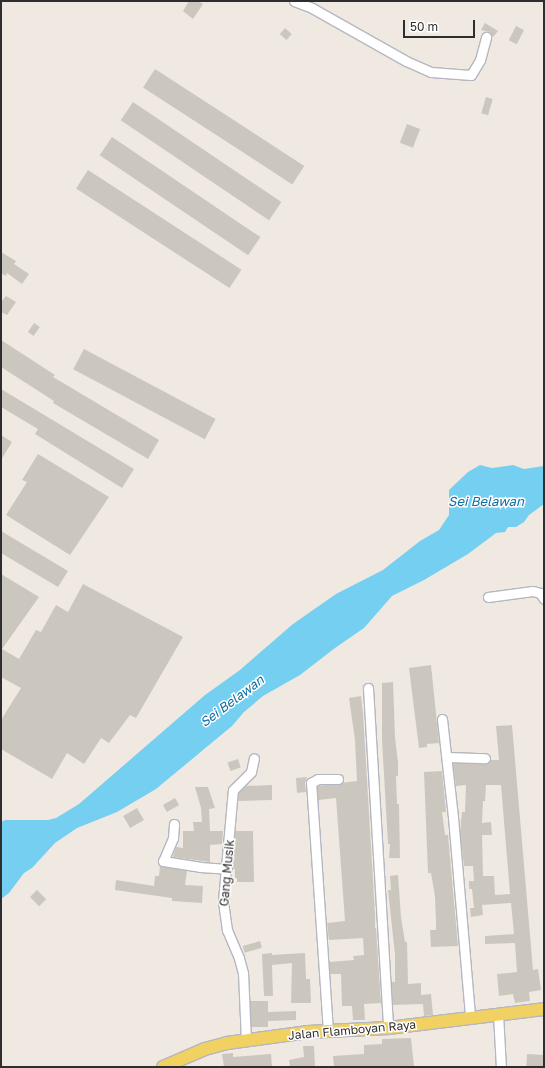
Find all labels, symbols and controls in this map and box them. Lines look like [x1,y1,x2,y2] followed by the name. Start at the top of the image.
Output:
[405,12,477,38] scale bar
[410,19,438,34] text: 50 m
[448,493,524,509] water label: Sei Belawan
[197,672,267,730] water label: Sei Belawan
[217,839,237,907] street label: Gang Musik
[287,1017,417,1043] street label: Jalan Flamboyan Raya

